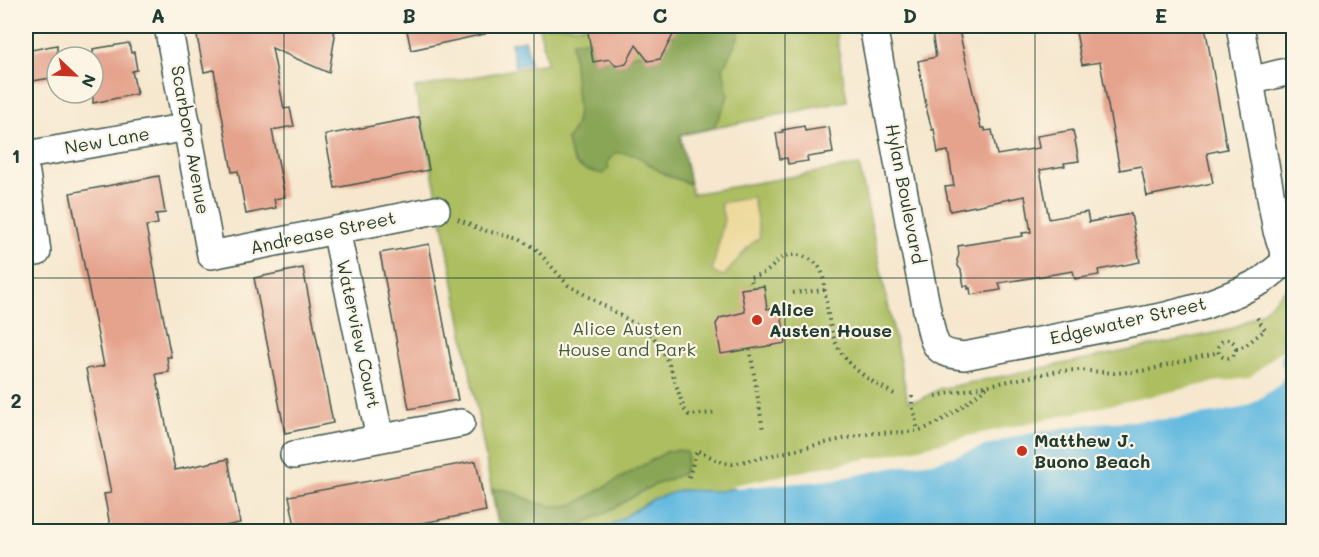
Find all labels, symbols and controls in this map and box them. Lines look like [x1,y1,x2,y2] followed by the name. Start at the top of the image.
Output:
[151,2,165,28] text: A
[402,2,416,28] text: B
[653,2,668,28] text: C
[903,2,917,28] text: D
[1155,2,1167,28] text: E
[45,45,105,105] north arrow
[166,63,216,216] street label: Scarboro Avenue
[77,71,101,91] text: N
[62,121,151,159] street label: New Lane
[881,122,931,266] street label: Hylan Boulevard
[12,142,20,168] text: 1
[248,205,398,259] street label: Andrease Street
[332,257,386,410] street label: Waterview Court
[1047,290,1208,350] street label: Edgewater Street
[769,297,892,342] place label: Alice Austen House
[750,313,764,327] marker: Alice Austen House
[558,316,696,361] park label: Alice Austen House and Park
[10,387,22,413] text: 2
[1034,428,1150,473] place label: Matthew J. Buono Beach
[1015,444,1029,458] marker: Matthew J. Buono Beach

